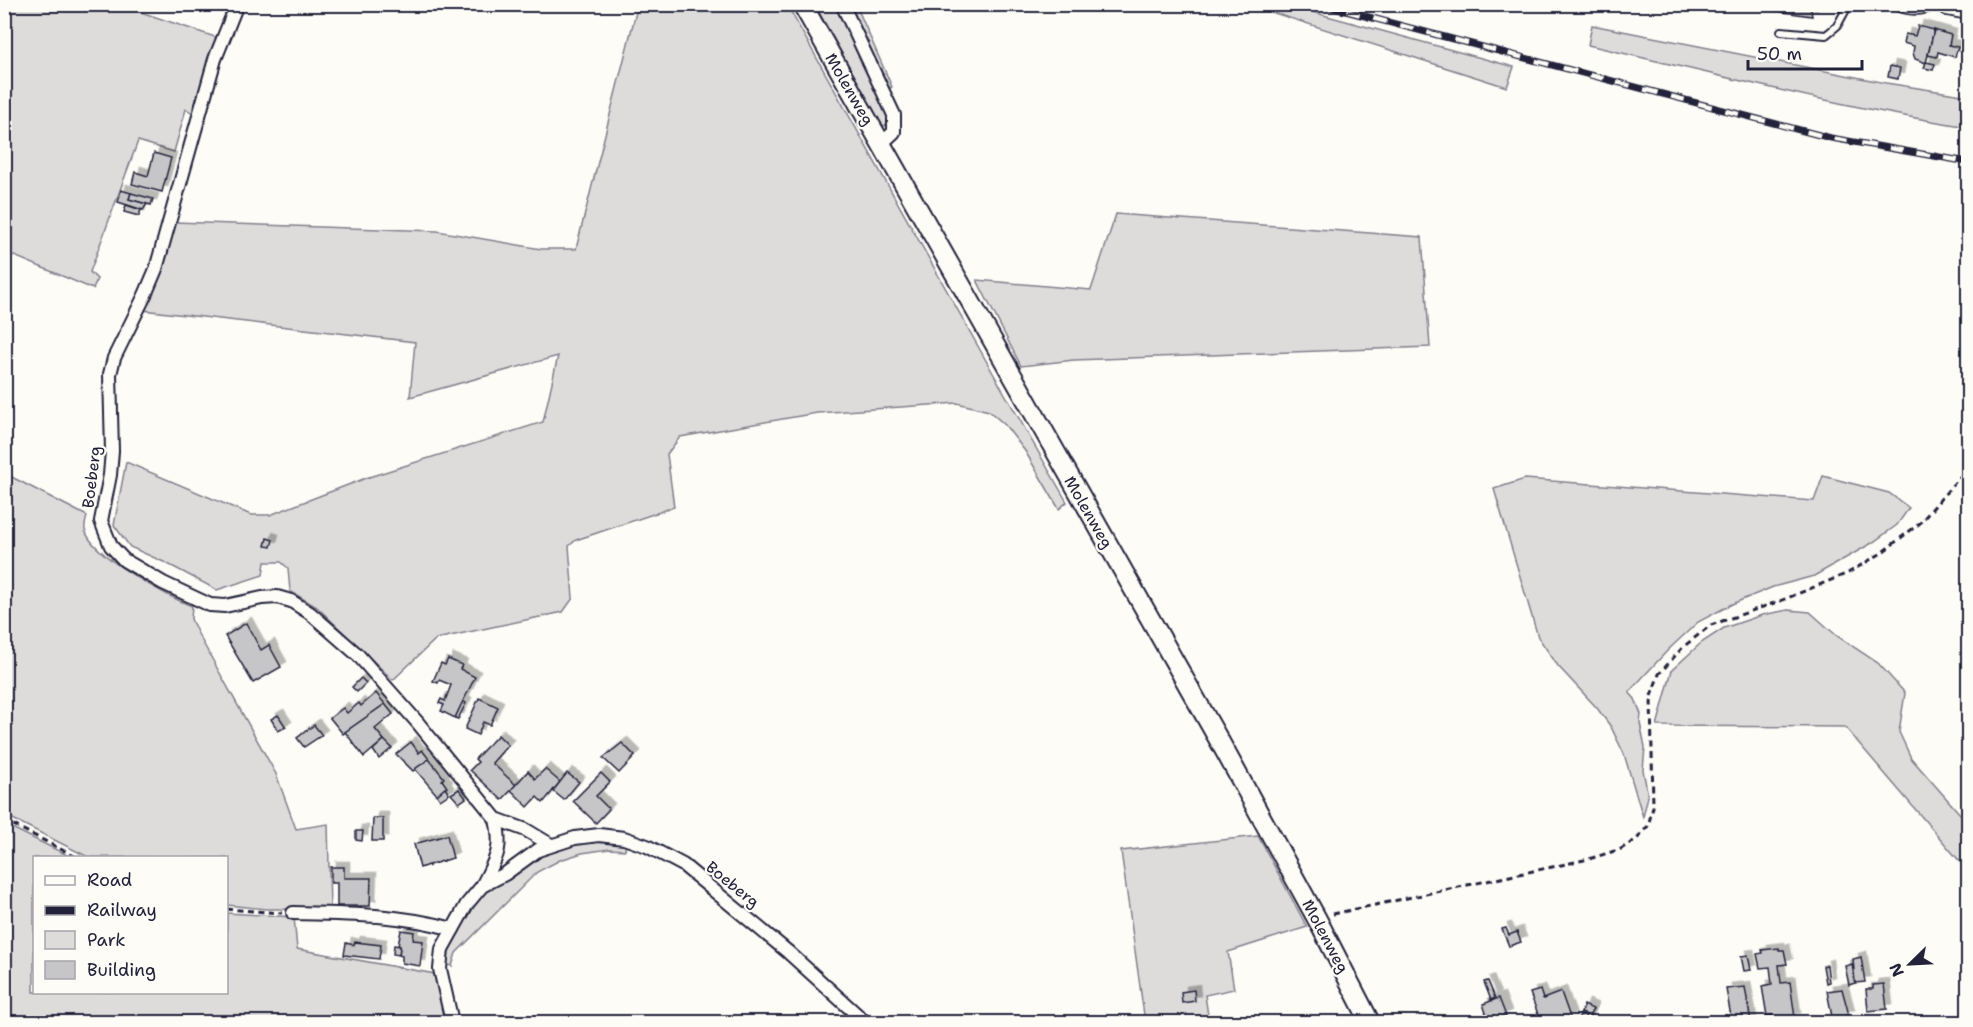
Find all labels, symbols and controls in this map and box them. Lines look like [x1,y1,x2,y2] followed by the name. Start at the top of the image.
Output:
[1748,33,1862,71] scale bar
[1757,42,1802,66] text: 50 m
[820,49,879,130] street label: Molenweg
[77,445,106,509] street label: Boeberg
[1059,472,1118,553] street label: Molenweg
[33,856,228,994] legend
[702,857,764,912] street label: Boeberg
[87,868,132,892] text: Road
[1297,896,1354,977] street label: Molenweg
[87,898,157,922] text: Railway
[87,928,126,952] text: Park
[1880,934,1940,994] north arrow
[87,958,156,982] text: Building
[1885,960,1909,980] text: N

